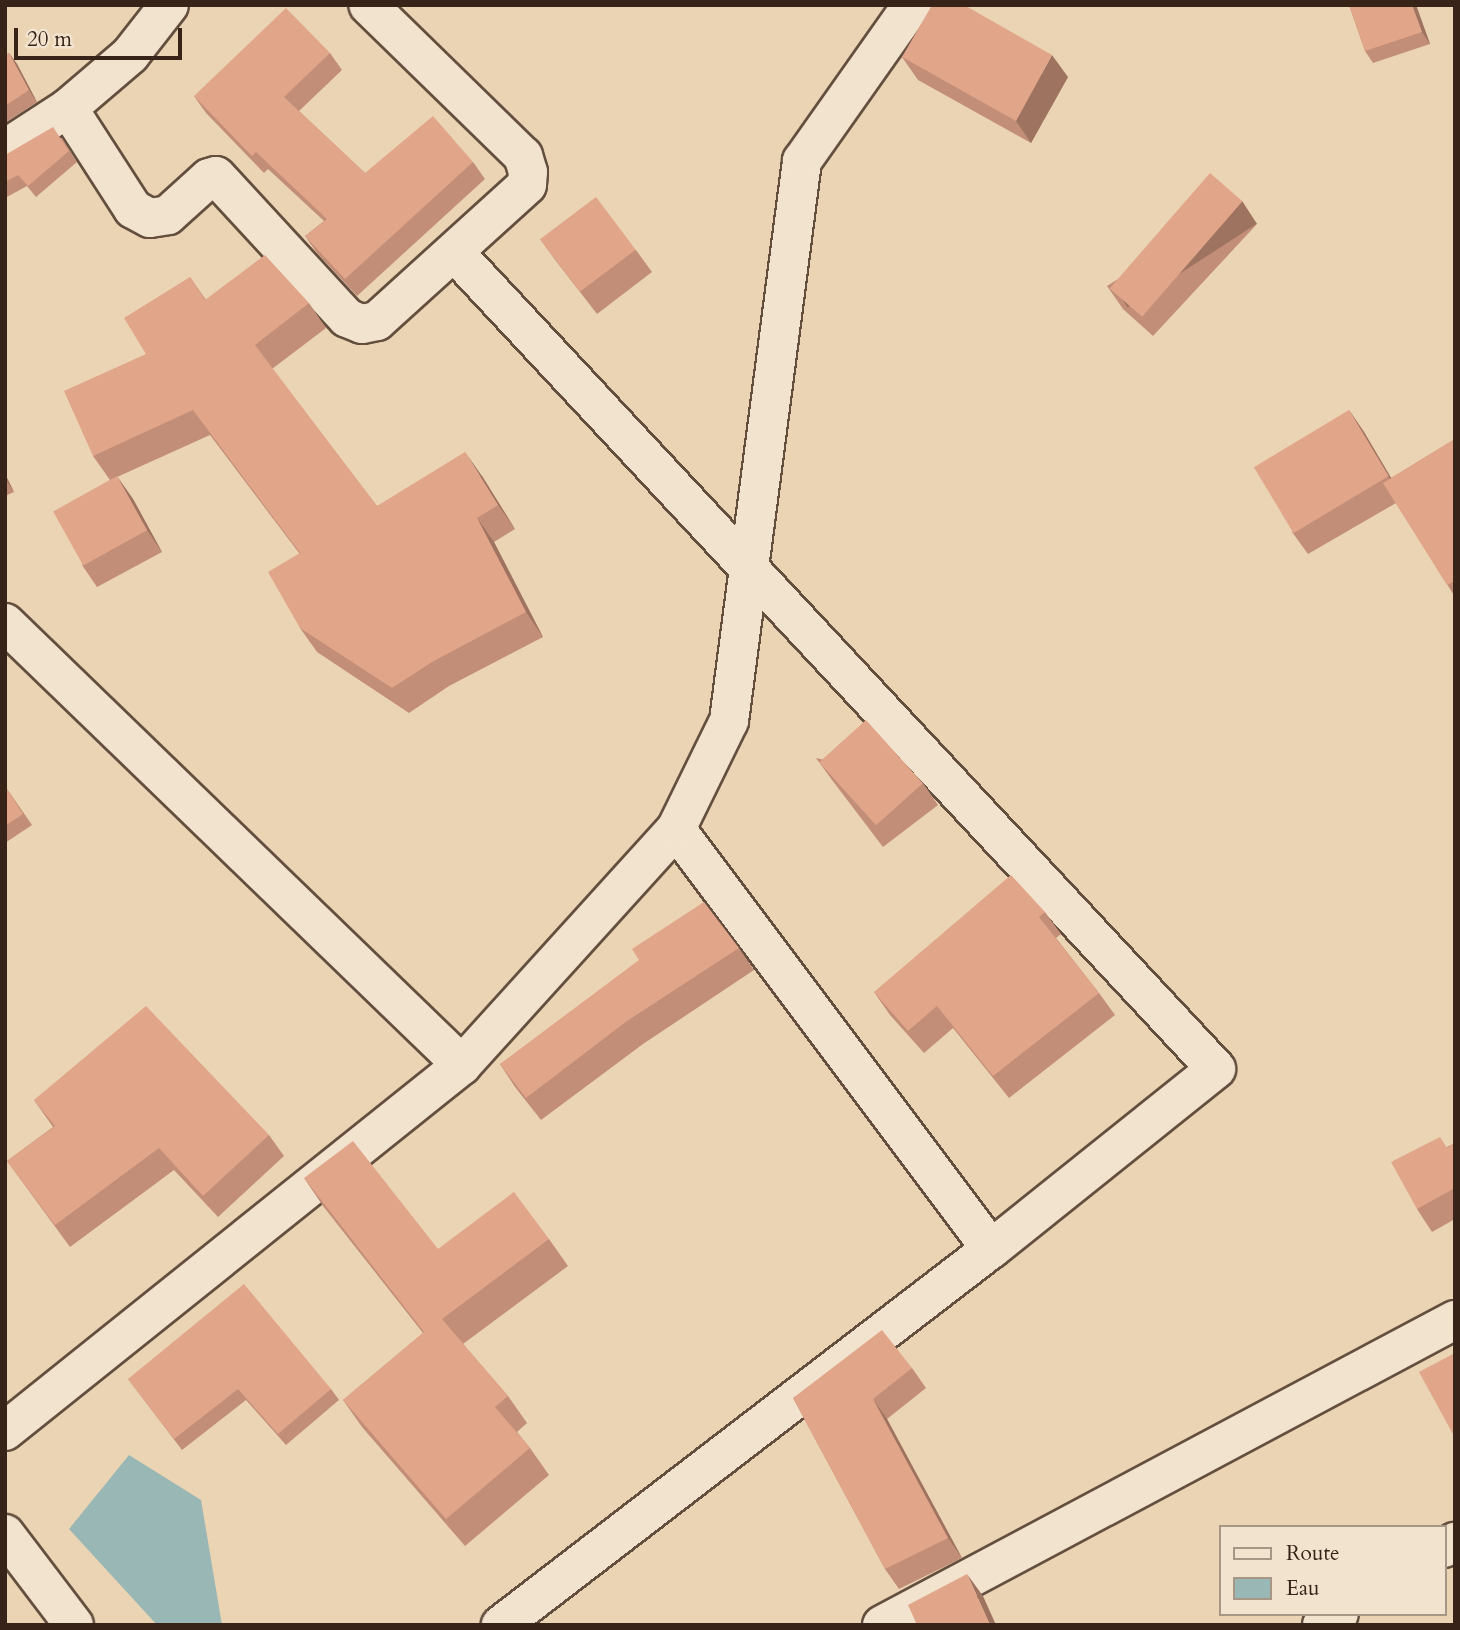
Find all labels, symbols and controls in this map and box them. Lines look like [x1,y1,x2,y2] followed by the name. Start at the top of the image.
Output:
[18,14,186,58] scale bar
[27,25,72,54] text: 20 m
[1218,1525,1446,1616] legend
[1286,1539,1340,1568] text: Route
[1286,1574,1320,1603] text: Eau

